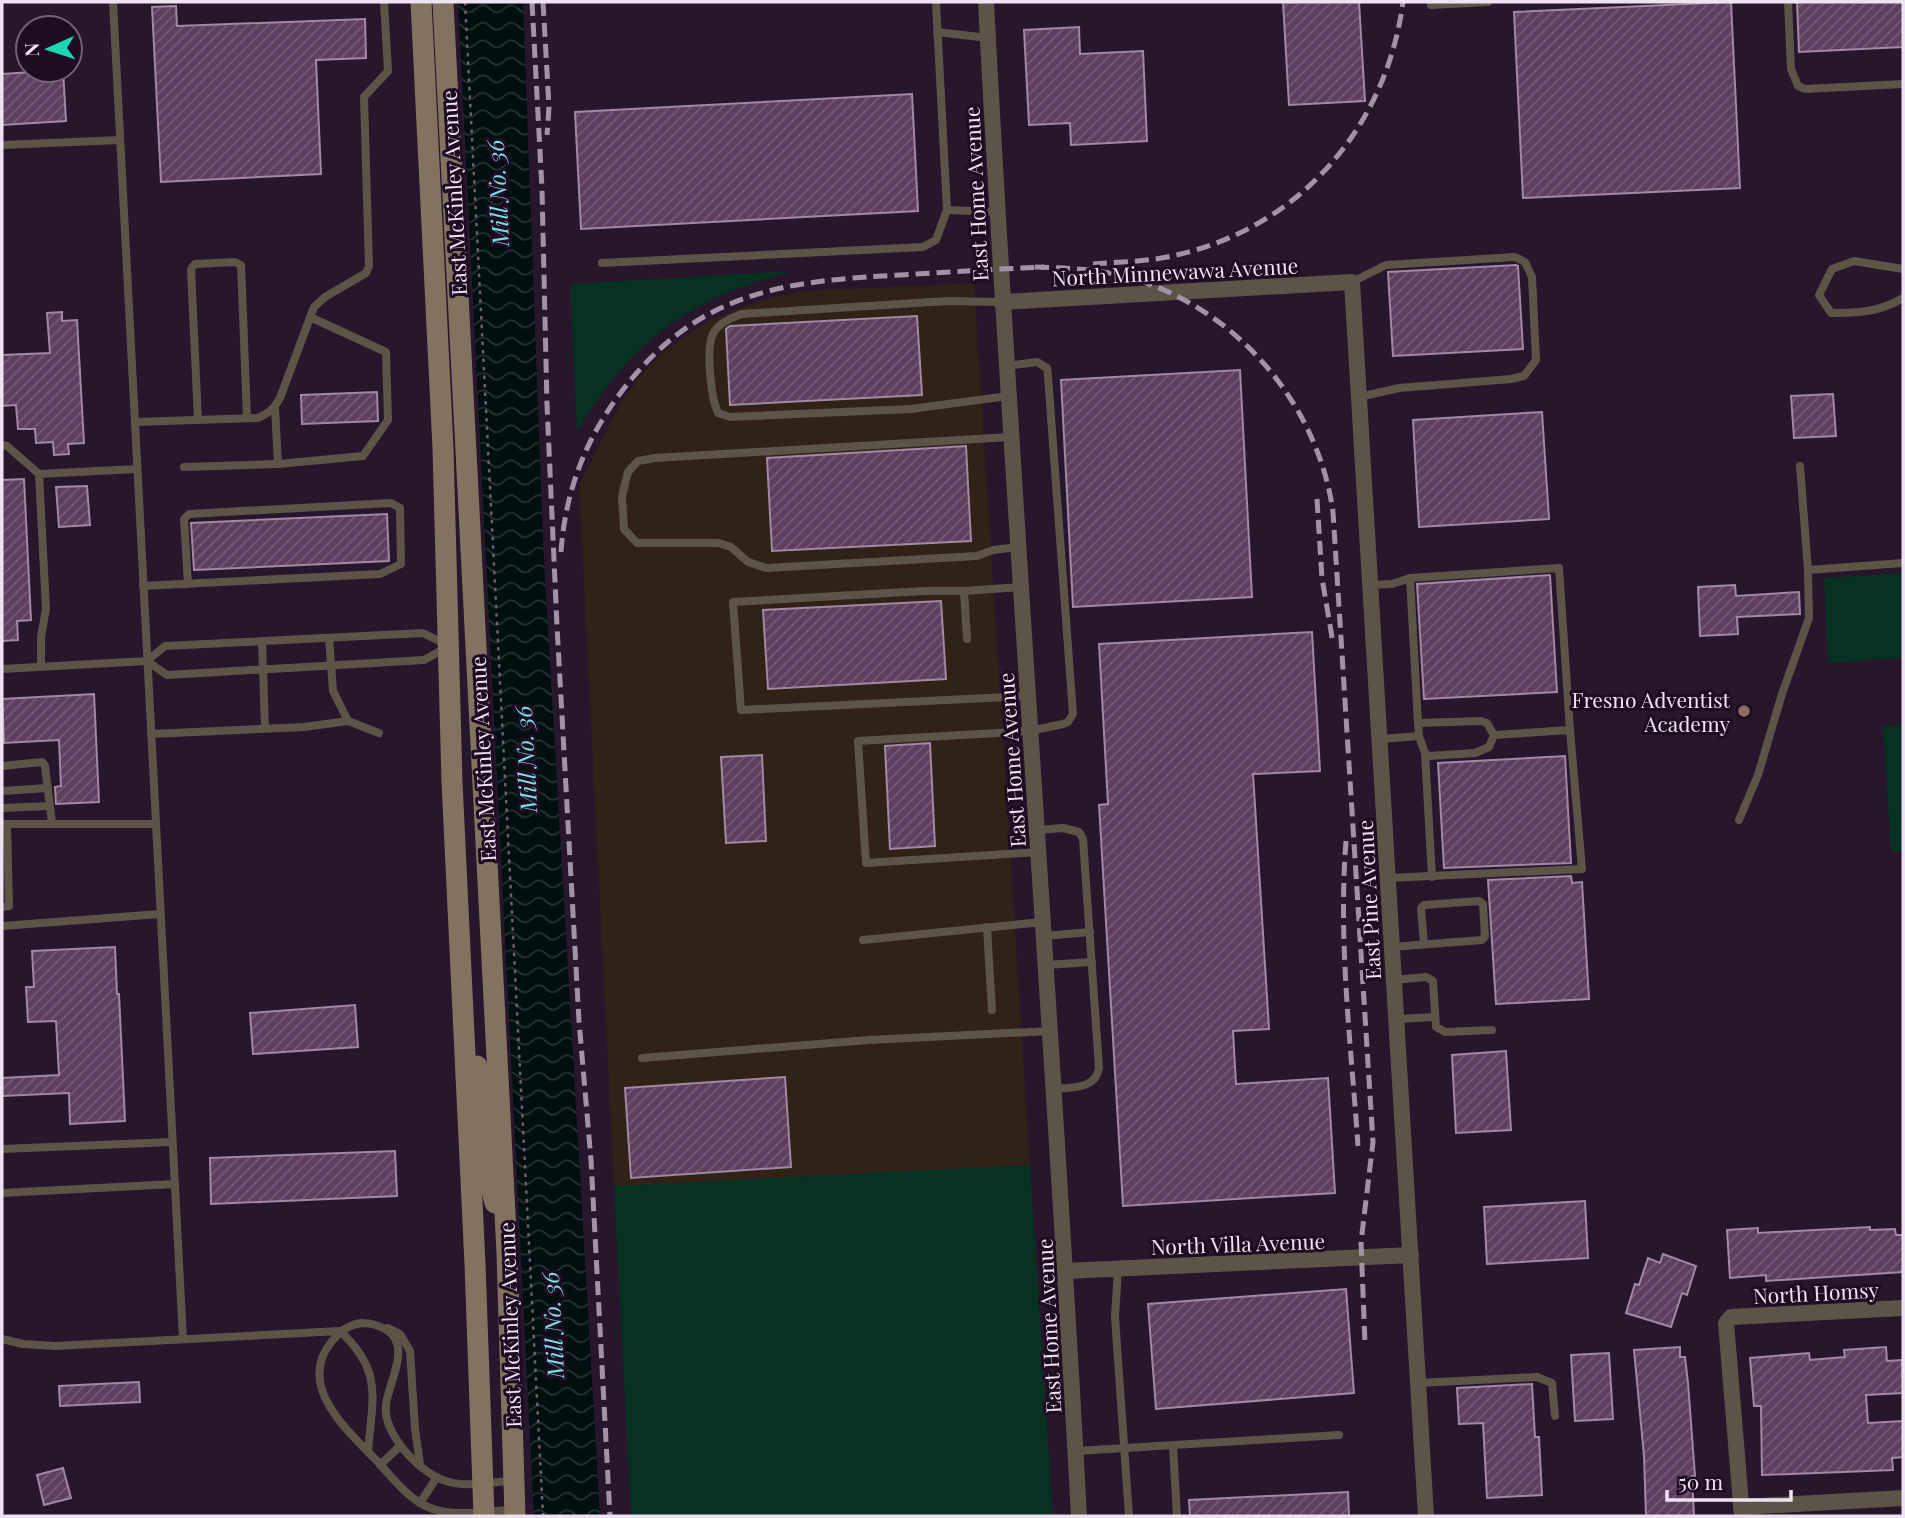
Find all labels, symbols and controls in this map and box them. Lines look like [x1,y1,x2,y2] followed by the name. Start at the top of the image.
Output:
[14,14,84,84] north arrow
[18,42,44,57] text: N
[434,90,472,296] street label: East McKinley Avenue
[956,106,994,282] street label: East Home Avenue
[479,138,515,248] water label: Mill No. 36
[1051,251,1299,291] street label: North Minnewawa Avenue
[463,656,501,862] street label: East McKinley Avenue
[991,672,1031,848] street label: East Home Avenue
[1571,685,1731,737] place label: Fresno Adventist Academy
[1736,703,1752,719] marker: Fresno Adventist Academy
[507,704,543,814] water label: Mill No. 36
[1350,819,1386,981] street label: East Pine Avenue
[491,1222,527,1428] street label: East McKinley Avenue
[1150,1226,1326,1260] street label: North Villa Avenue
[1029,1238,1067,1414] street label: East Home Avenue
[534,1270,570,1380] water label: Mill No. 36
[1752,1275,1880,1309] street label: North Homsy
[1667,1458,1791,1502] scale bar
[1678,1467,1724,1495] text: 50 m

